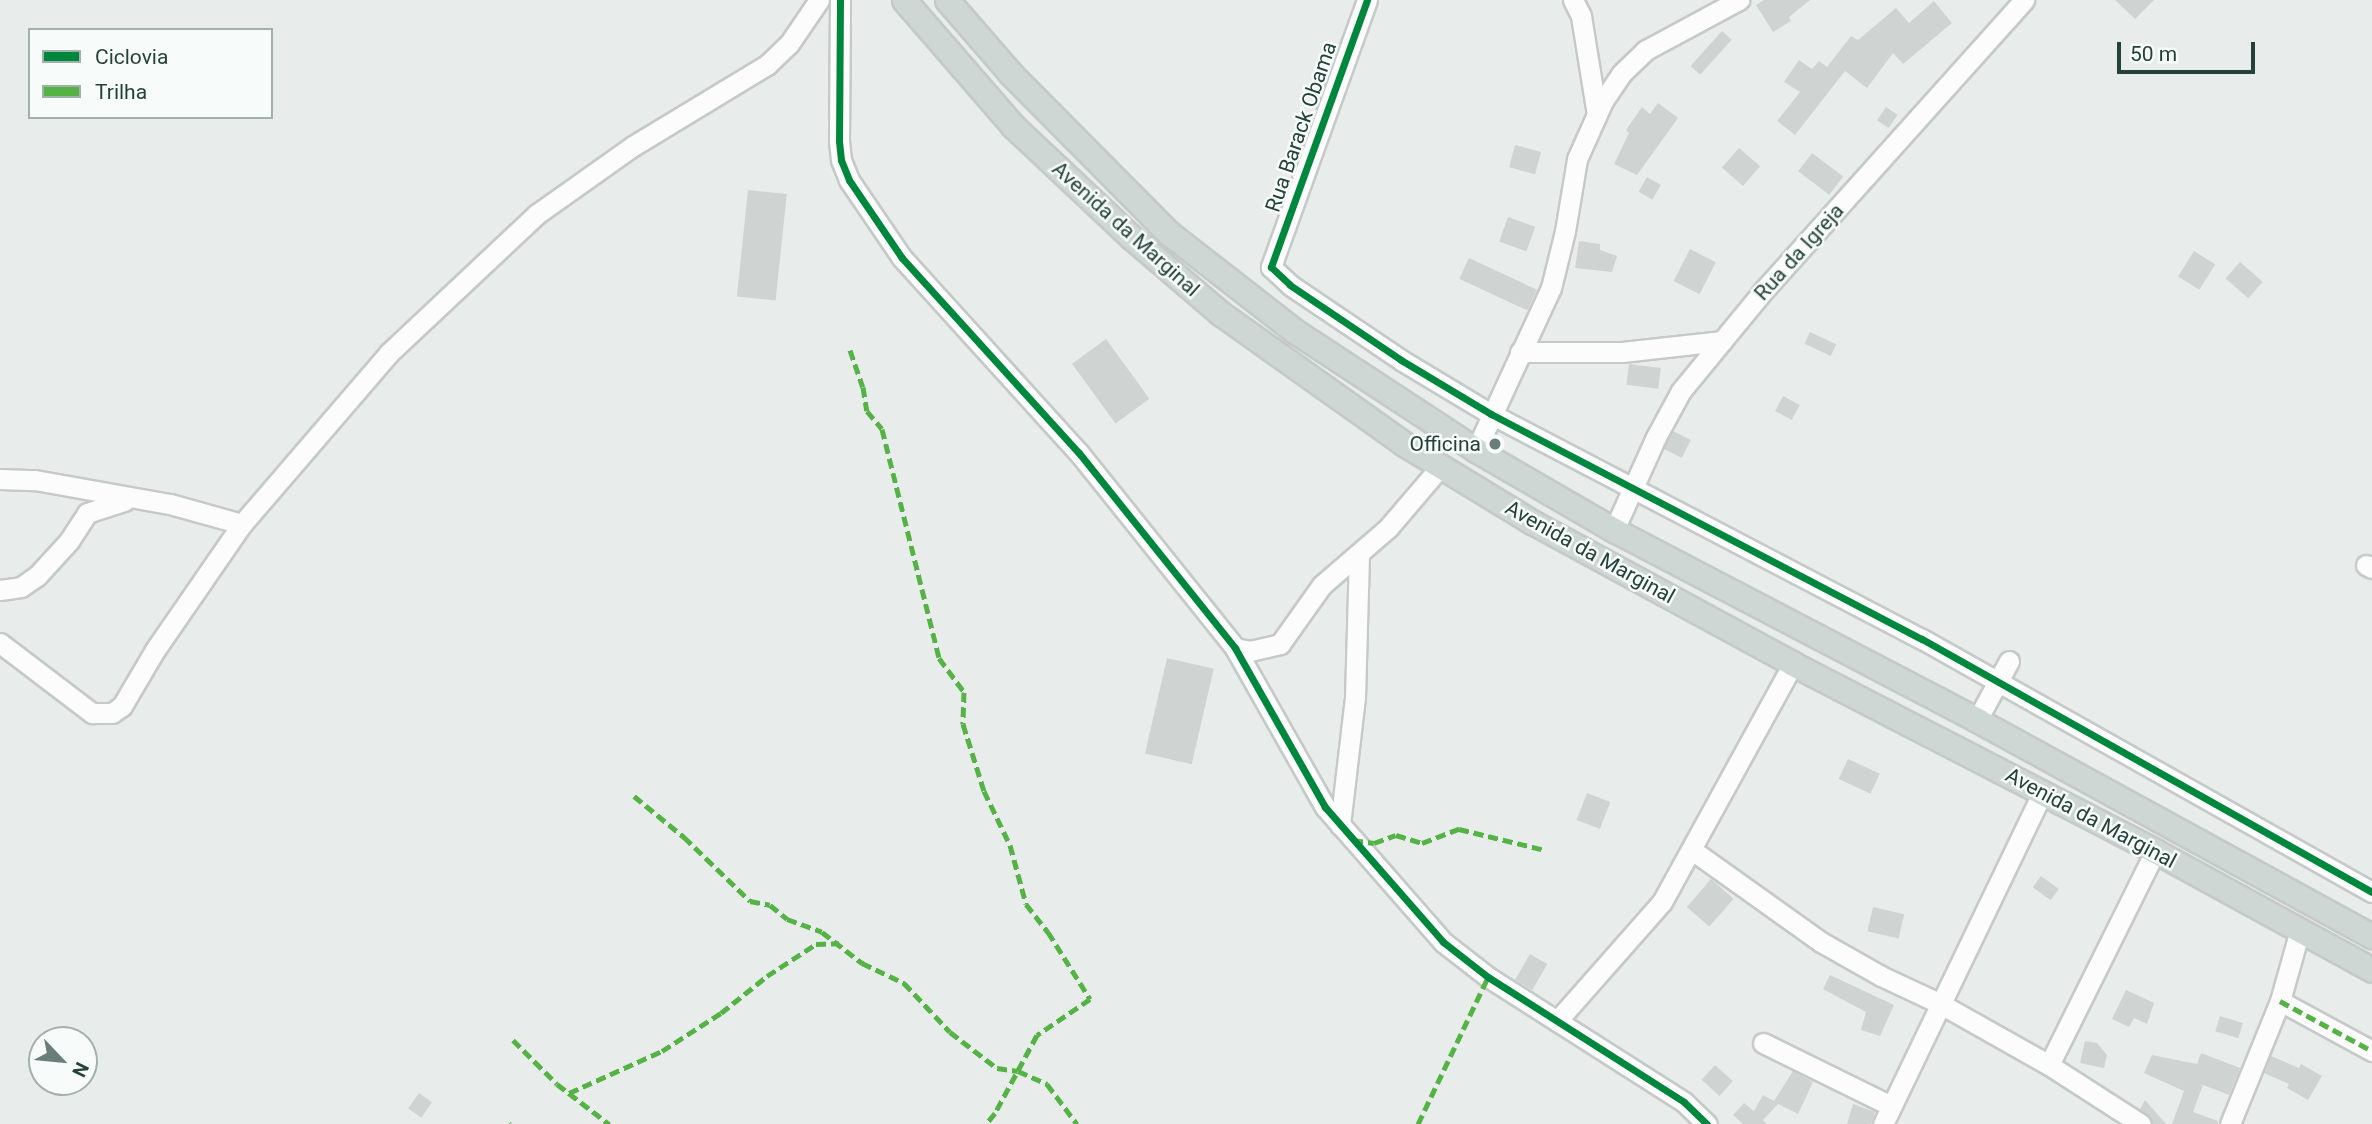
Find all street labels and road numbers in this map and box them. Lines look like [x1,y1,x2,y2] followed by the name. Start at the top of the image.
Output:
[1260,39,1342,215] street label: Rua Barack Obama
[1047,156,1205,302] street label: Avenida da Marginal
[1749,198,1849,306] street label: Rua da Igreja
[1501,495,1679,609] street label: Avenida da Marginal
[2001,762,2181,874] street label: Avenida da Marginal

